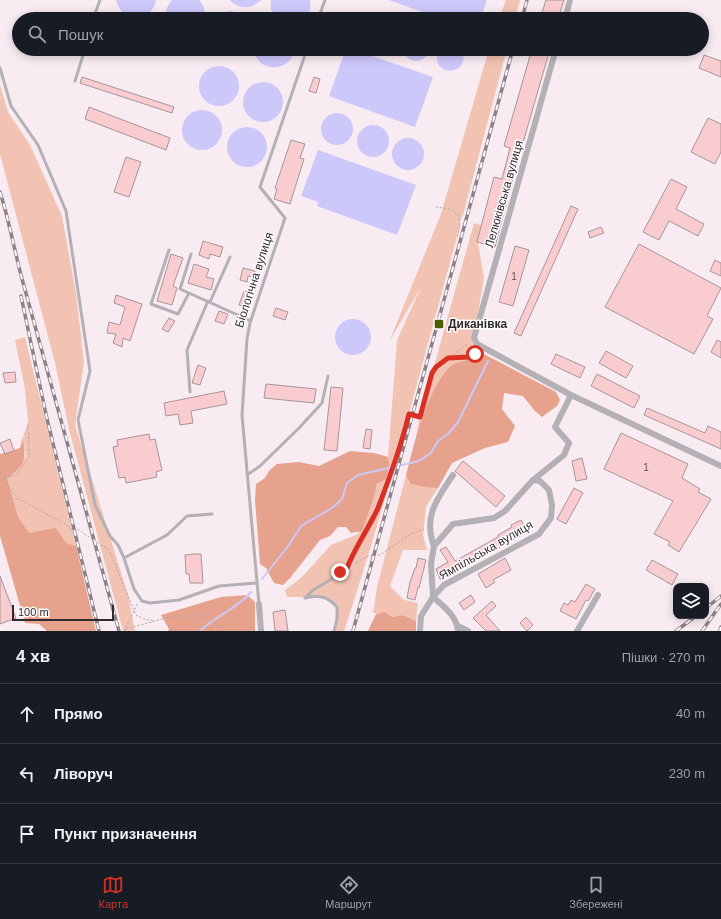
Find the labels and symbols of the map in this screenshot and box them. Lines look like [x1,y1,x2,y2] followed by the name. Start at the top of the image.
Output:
[482,139,526,249] street label: Лелюківська вулиця
[232,230,276,330] street label: Біологічна вулиця
[511,271,517,282] house number: 1
[448,317,508,331] place label: Диканівка
[433,318,445,330] marker: Диканівка
[466,345,484,363] route start
[643,462,649,473] house number: 1
[437,517,535,583] street label: Ямпільська вулиця
[331,563,349,581] route end
[12,603,114,622] scale bar

